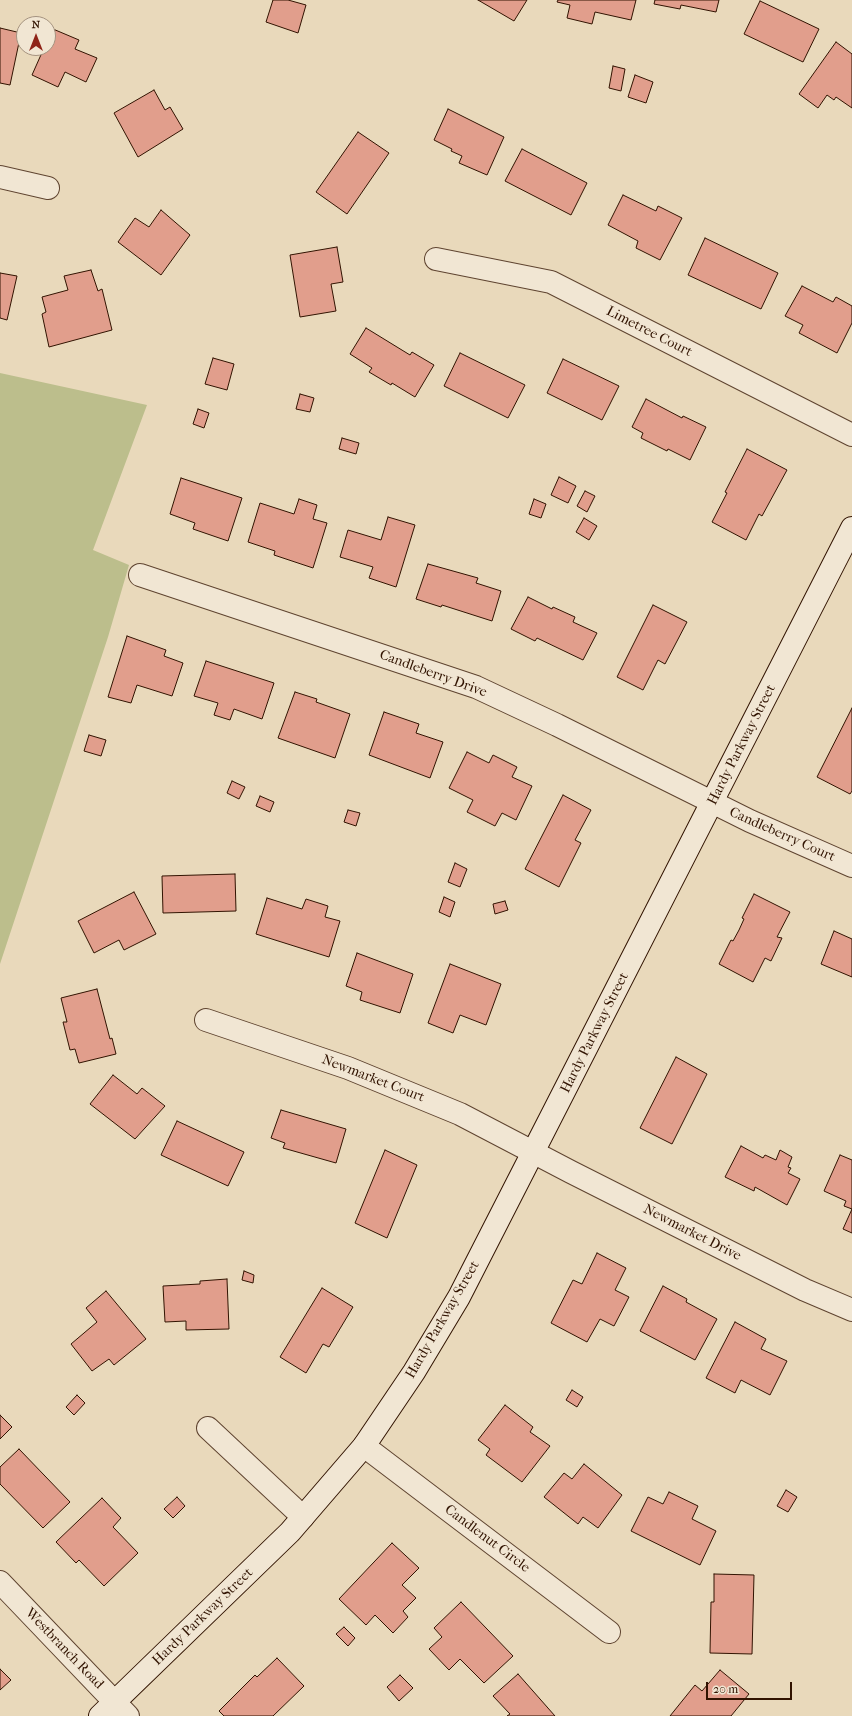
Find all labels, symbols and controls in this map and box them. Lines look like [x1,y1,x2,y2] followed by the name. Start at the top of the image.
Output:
[16,16,56,56] north arrow
[32,18,40,31] text: N
[603,303,695,361] street label: Limetree Court
[377,647,489,701] street label: Candleberry Drive
[704,682,780,808] street label: Hardy Parkway Street
[726,804,838,866] street label: Candleberry Court
[557,970,633,1096] street label: Hardy Parkway Street
[319,1052,427,1106] street label: Newmarket Court
[640,1201,744,1265] street label: Newmarket Drive
[402,1258,484,1382] street label: Hardy Parkway Street
[441,1502,533,1576] street label: Candlenut Circle
[149,1565,257,1669] street label: Hardy Parkway Street
[21,1605,107,1693] street label: Westbranch Road
[708,1674,794,1700] scale bar
[713,1682,738,1696] text: 20 m

